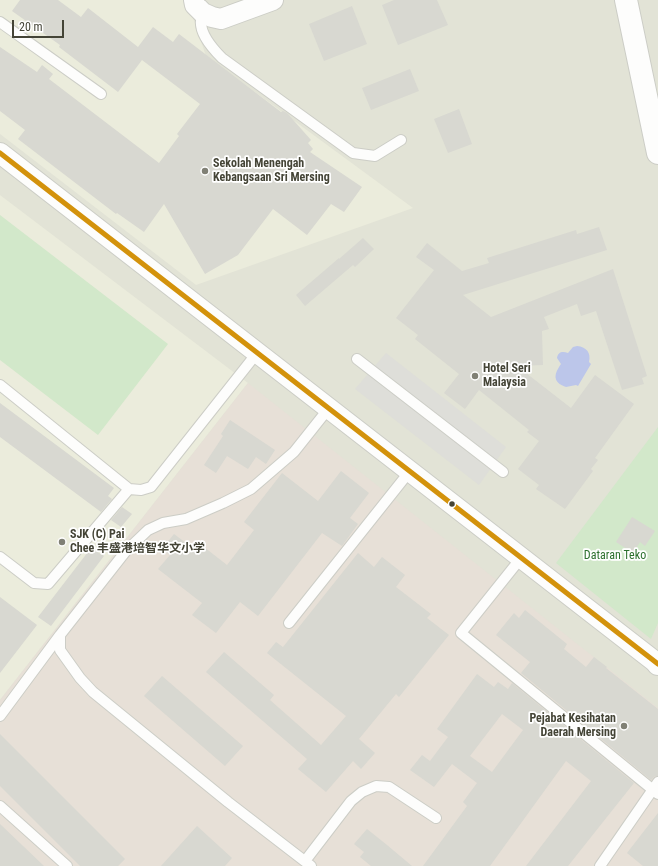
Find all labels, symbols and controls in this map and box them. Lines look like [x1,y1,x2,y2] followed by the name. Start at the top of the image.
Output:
[14,12,66,38] scale bar
[19,20,43,34] text: 20 m
[213,157,330,185] place label: Sekolah Menengah Kebangsaan Sri Mersing
[200,166,210,176] marker: Sekolah Menengah Kebangsaan Sri Mersing
[483,362,531,390] place label: Hotel Seri Malaysia
[470,371,480,381] marker: Hotel Seri Malaysia
[447,499,457,509] unlabelled marker
[70,528,205,556] place label: SJK (C) Pai Chee 丰盛港培智华文小学
[57,537,67,547] marker: SJK (C) Pai Chee 丰盛港培智华文小学
[584,549,646,563] park label: Dataran Teko
[529,712,616,740] place label: Pejabat Kesihatan Daerah Mersing
[619,721,629,731] marker: Pejabat Kesihatan Daerah Mersing

